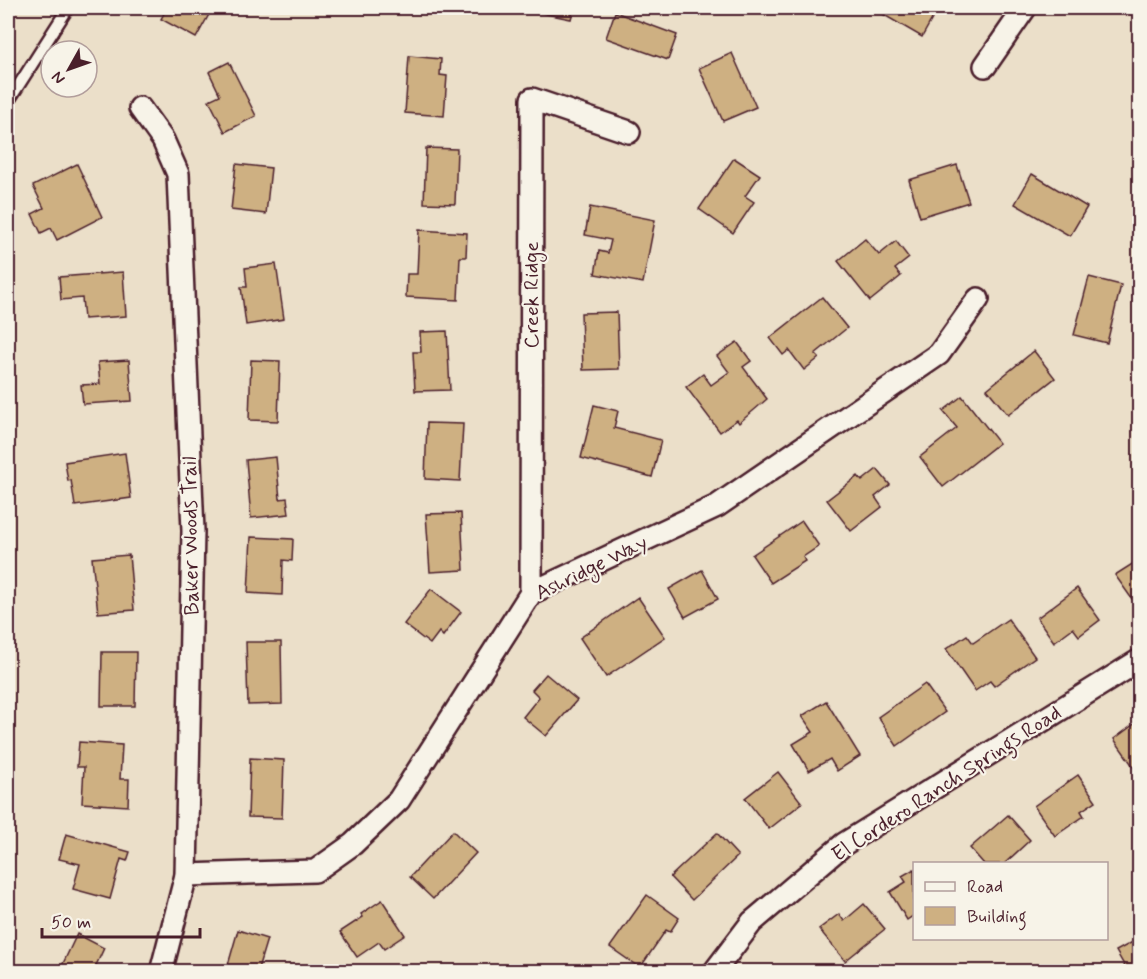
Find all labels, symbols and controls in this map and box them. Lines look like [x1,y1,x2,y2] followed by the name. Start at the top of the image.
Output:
[39,39,99,99] north arrow
[47,67,70,89] text: N
[518,242,547,349] street label: Creek Ridge
[176,456,206,616] street label: Baker Woods Trail
[531,529,653,608] street label: Ashridge Way
[826,699,1068,870] street label: El Cordero Ranch Springs Road
[913,862,1108,940] legend
[967,875,1003,899] text: Road
[42,901,200,939] scale bar
[967,905,1027,931] text: Building
[51,911,91,935] text: 50 m

